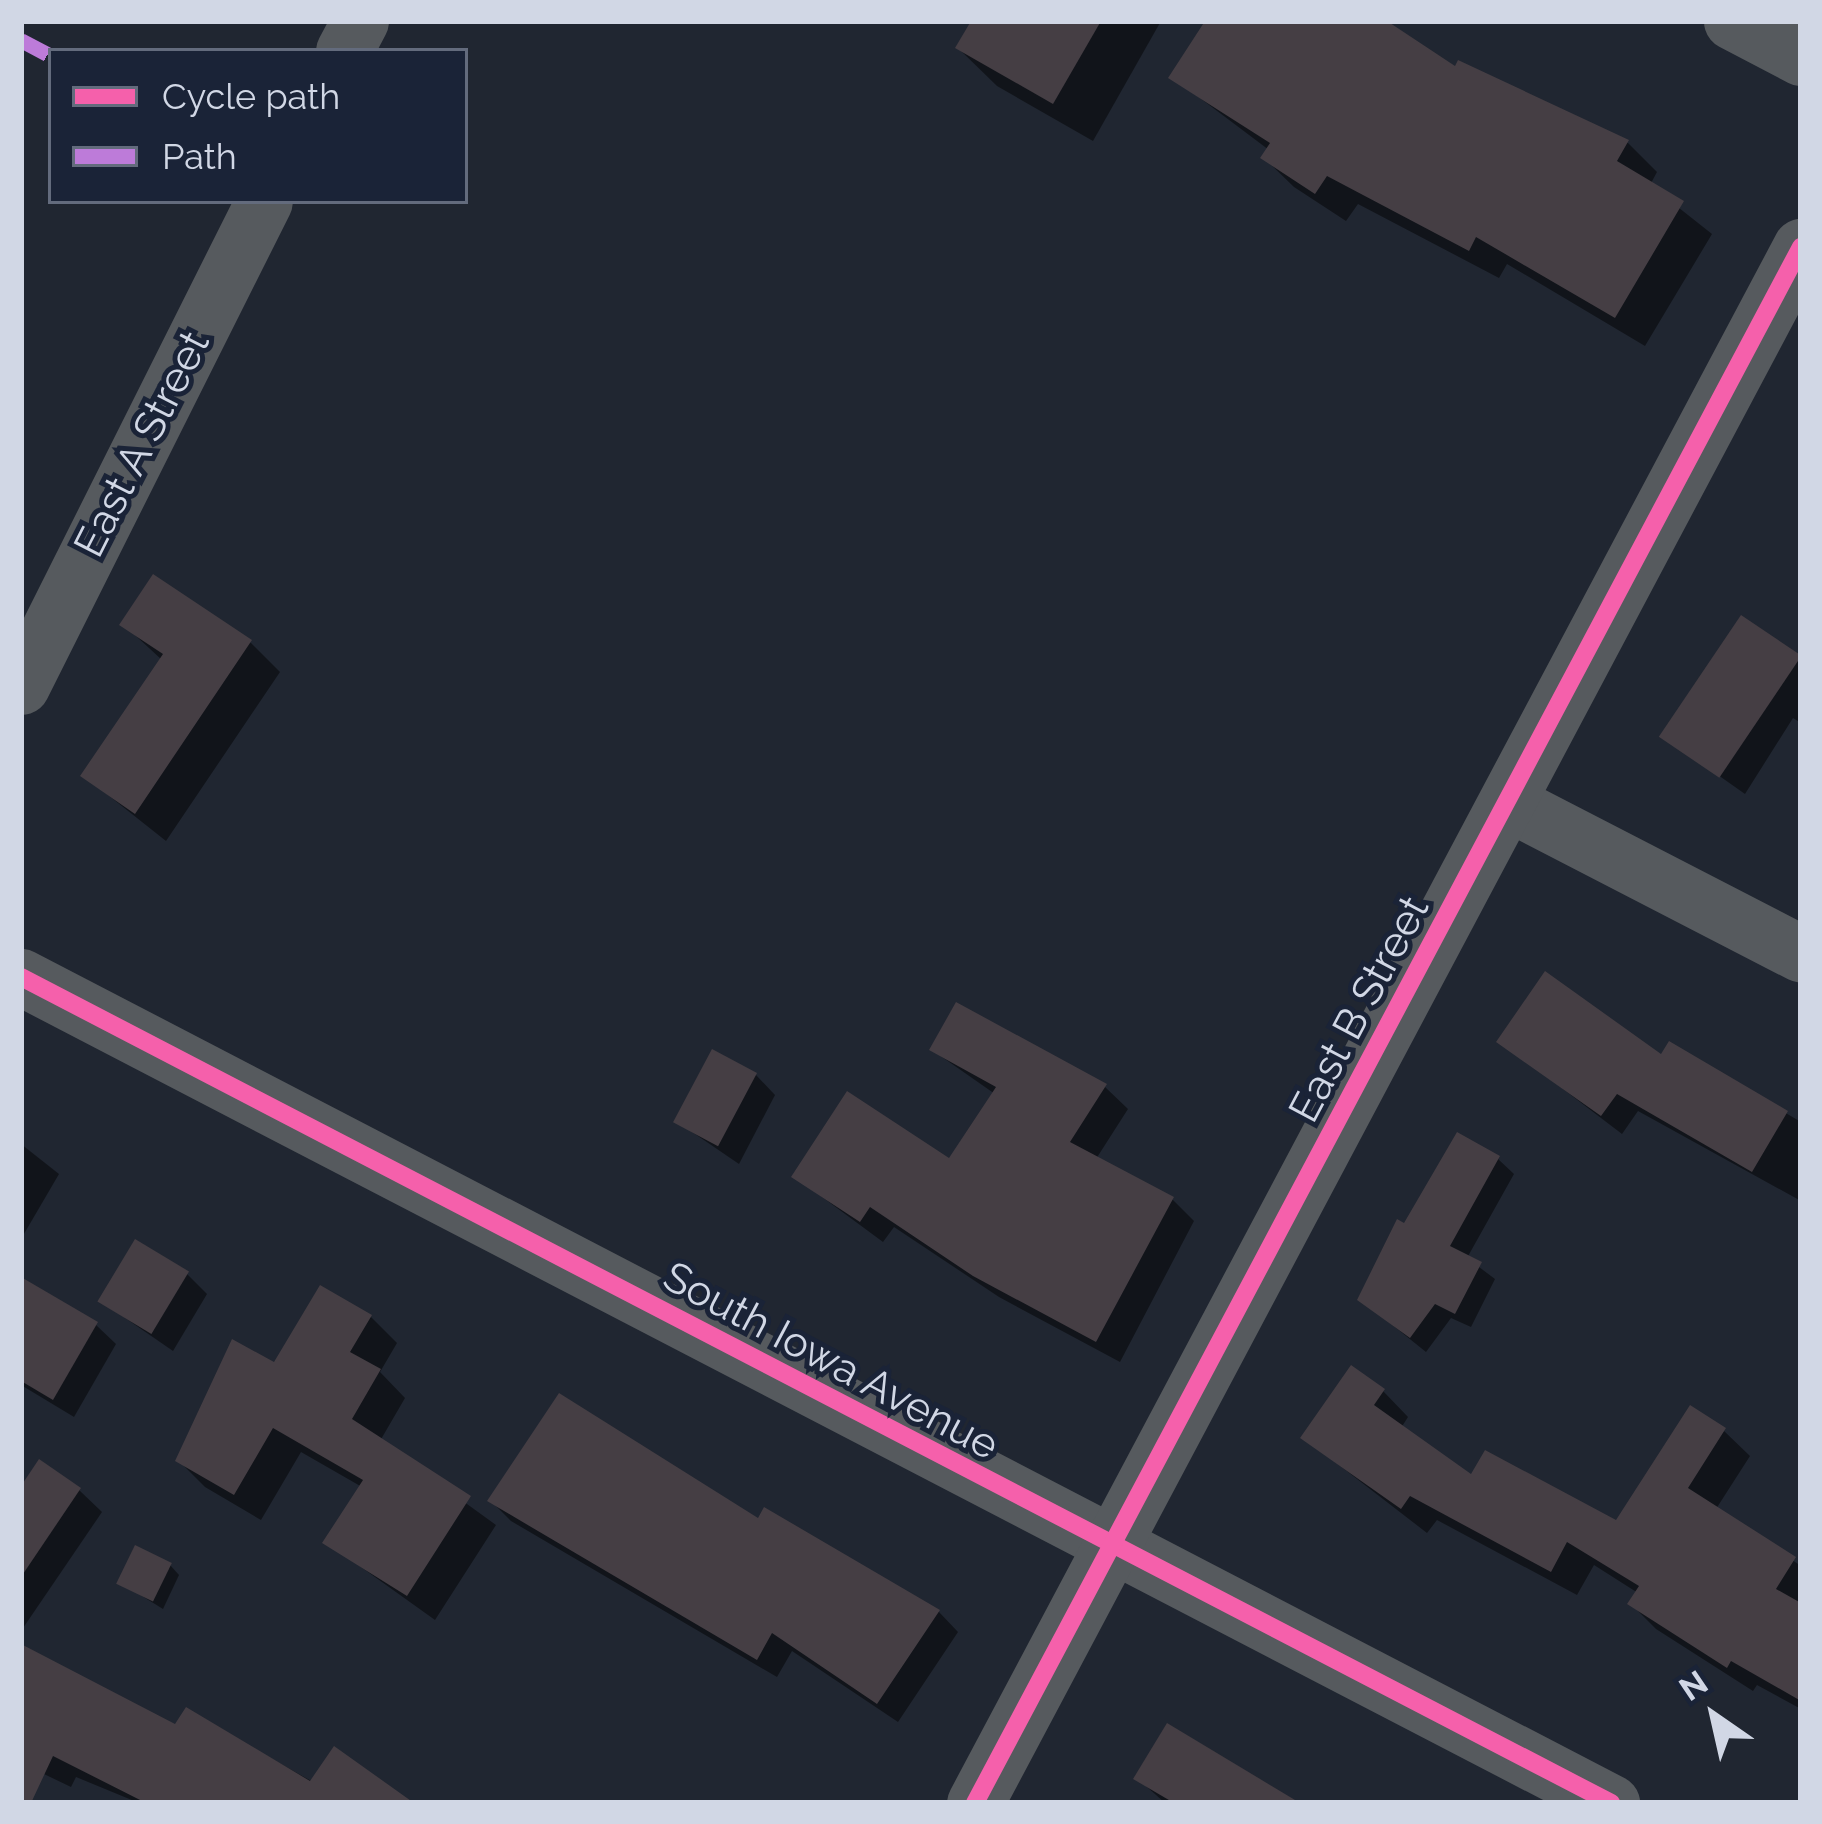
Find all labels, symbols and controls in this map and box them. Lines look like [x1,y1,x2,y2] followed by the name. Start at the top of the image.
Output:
[48,48,468,204] legend
[162,75,340,117] text: Cycle path
[162,135,237,177] text: Path
[63,322,221,566] street label: East A Street
[1278,887,1440,1131] street label: East B Street
[654,1251,1008,1471] street label: South Iowa Avenue
[1654,1656,1774,1776] north arrow
[1672,1663,1715,1709] text: N

